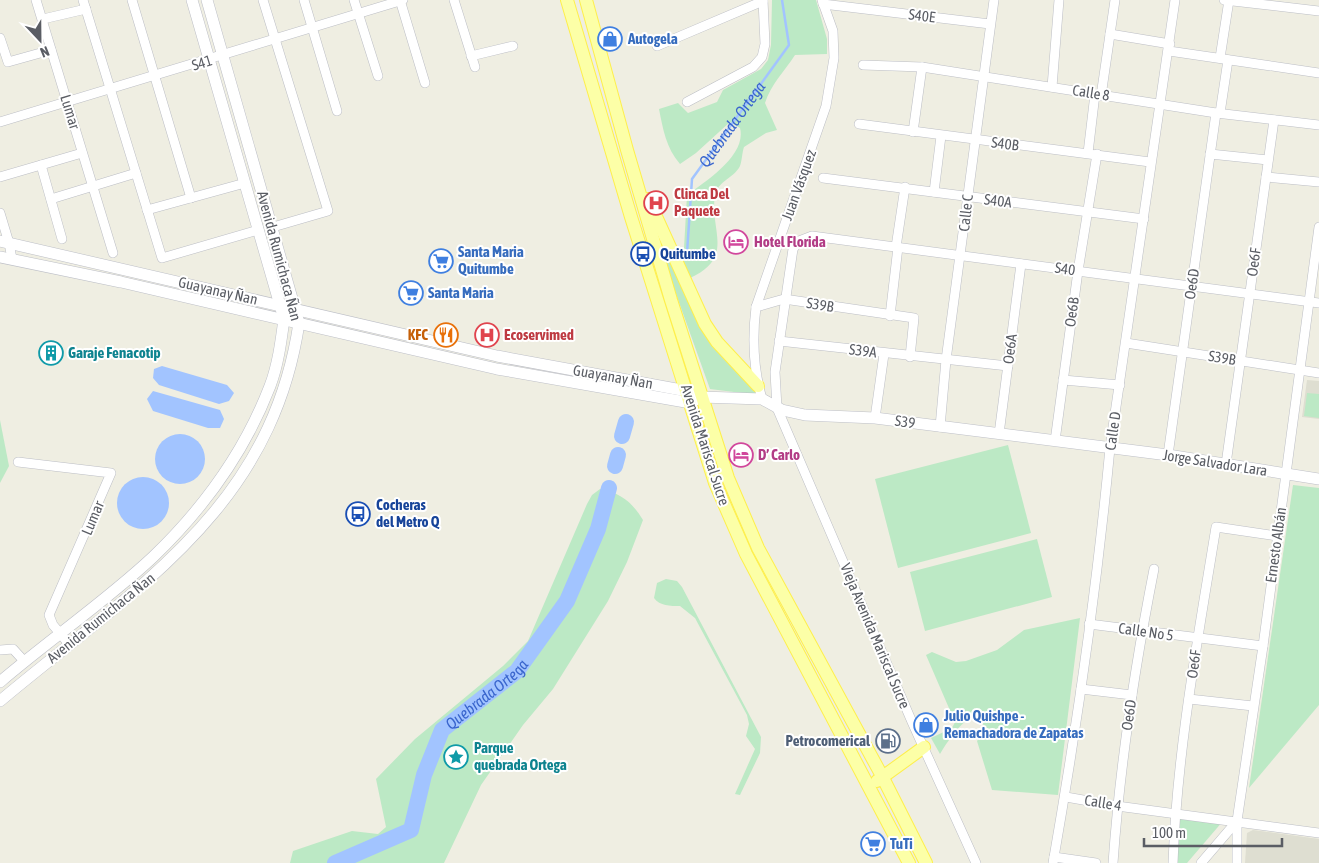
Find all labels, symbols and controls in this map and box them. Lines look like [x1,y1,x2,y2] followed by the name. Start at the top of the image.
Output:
[908,5,937,26] street label: S40E
[15,15,65,65] north arrow
[597,26,623,52] shop icon: Autogela
[627,30,678,47] place label: Autogela
[38,43,52,61] text: N
[190,51,214,74] street label: S41
[695,77,769,170] water label: Quebrada Ortega
[1071,81,1111,104] street label: Calle 8
[57,93,84,132] street label: Lumar
[990,133,1020,154] street label: S40B
[778,147,819,223] street label: Juan Vásquez
[674,185,730,219] place label: Clinca Del Paquete
[254,189,305,323] street label: Avenida Rumichaca Ñan
[643,190,669,216] hospital icon: Clinca Del Paquete
[983,190,1014,211] street label: S40A
[955,193,976,232] street label: Calle C
[723,229,749,255] hotel icon: Hotel Florida
[754,233,826,250] place label: Hotel Florida
[630,241,656,267] bus stop icon: Quitumbe
[458,243,524,277] place label: Santa Maria Quitumbe
[660,245,716,262] place label: Quitumbe
[1243,247,1264,277] street label: Oe6F
[428,248,454,274] supermarket icon: Santa Maria Quitumbe
[1054,259,1076,278] street label: S40
[1181,267,1202,300] street label: Oe6D
[177,273,259,308] street label: Guayanay Ñan
[398,280,424,306] supermarket icon: Santa Maria
[428,284,494,301] place label: Santa Maria
[805,294,835,315] street label: S39B
[1061,296,1082,328] street label: Oe6B
[433,322,459,348] restaurant icon: KFC
[474,322,500,348] hospital icon: Ecoservimed
[408,326,428,343] place label: KFC
[504,326,574,343] place label: Ecoservimed
[999,332,1020,365] street label: Oe6A
[38,340,64,366] building icon: Garaje Fenacotip
[848,340,879,361] street label: S39A
[68,344,161,361] place label: Garaje Fenacotip
[1207,347,1237,368] street label: S39B
[572,361,654,392] street label: Guayanay Ñan
[678,382,733,508] street label: Avenida Mariscal Sucre
[1101,411,1124,451] street label: Calle D
[894,412,916,431] street label: S39
[728,442,754,468] hotel icon: D’ Carlo
[758,446,800,463] place label: D’ Carlo
[1162,446,1269,479] street label: Jorge Salvador Lara
[376,496,440,530] place label: Cocheras del Metro Q
[78,498,107,537] street label: Lumar
[345,501,371,527] bus stop icon: Cocheras del Metro Q
[1262,506,1289,584] street label: Ernesto Albán
[837,561,914,711] street label: Vieja Avenida Mariscal Sucre
[43,569,158,666] street label: Avenida Rumichaca Ñan
[1117,619,1175,644] street label: Calle No 5
[1183,649,1204,679] street label: Oe6F
[442,655,532,733] water label: Quebrada Ortega
[1118,698,1139,731] street label: Oe6D
[943,707,1084,741] place label: Julio Quishpe - Remachadora de Zapatas
[913,712,939,738] shop icon: Julio Quishpe - Remachadora de Zapatas
[875,728,901,754] fuel station icon: Petrocomerical
[786,732,871,749] place label: Petrocomerical
[474,739,567,773] place label: Parque quebrada Ortega
[443,744,469,770] place icon: Parque quebrada Ortega
[1083,791,1123,814] street label: Calle 4
[1144,816,1282,848] scale bar
[1152,824,1186,841] text: 100 m
[860,831,886,857] supermarket icon: TuTi
[890,835,913,852] place label: TuTi

